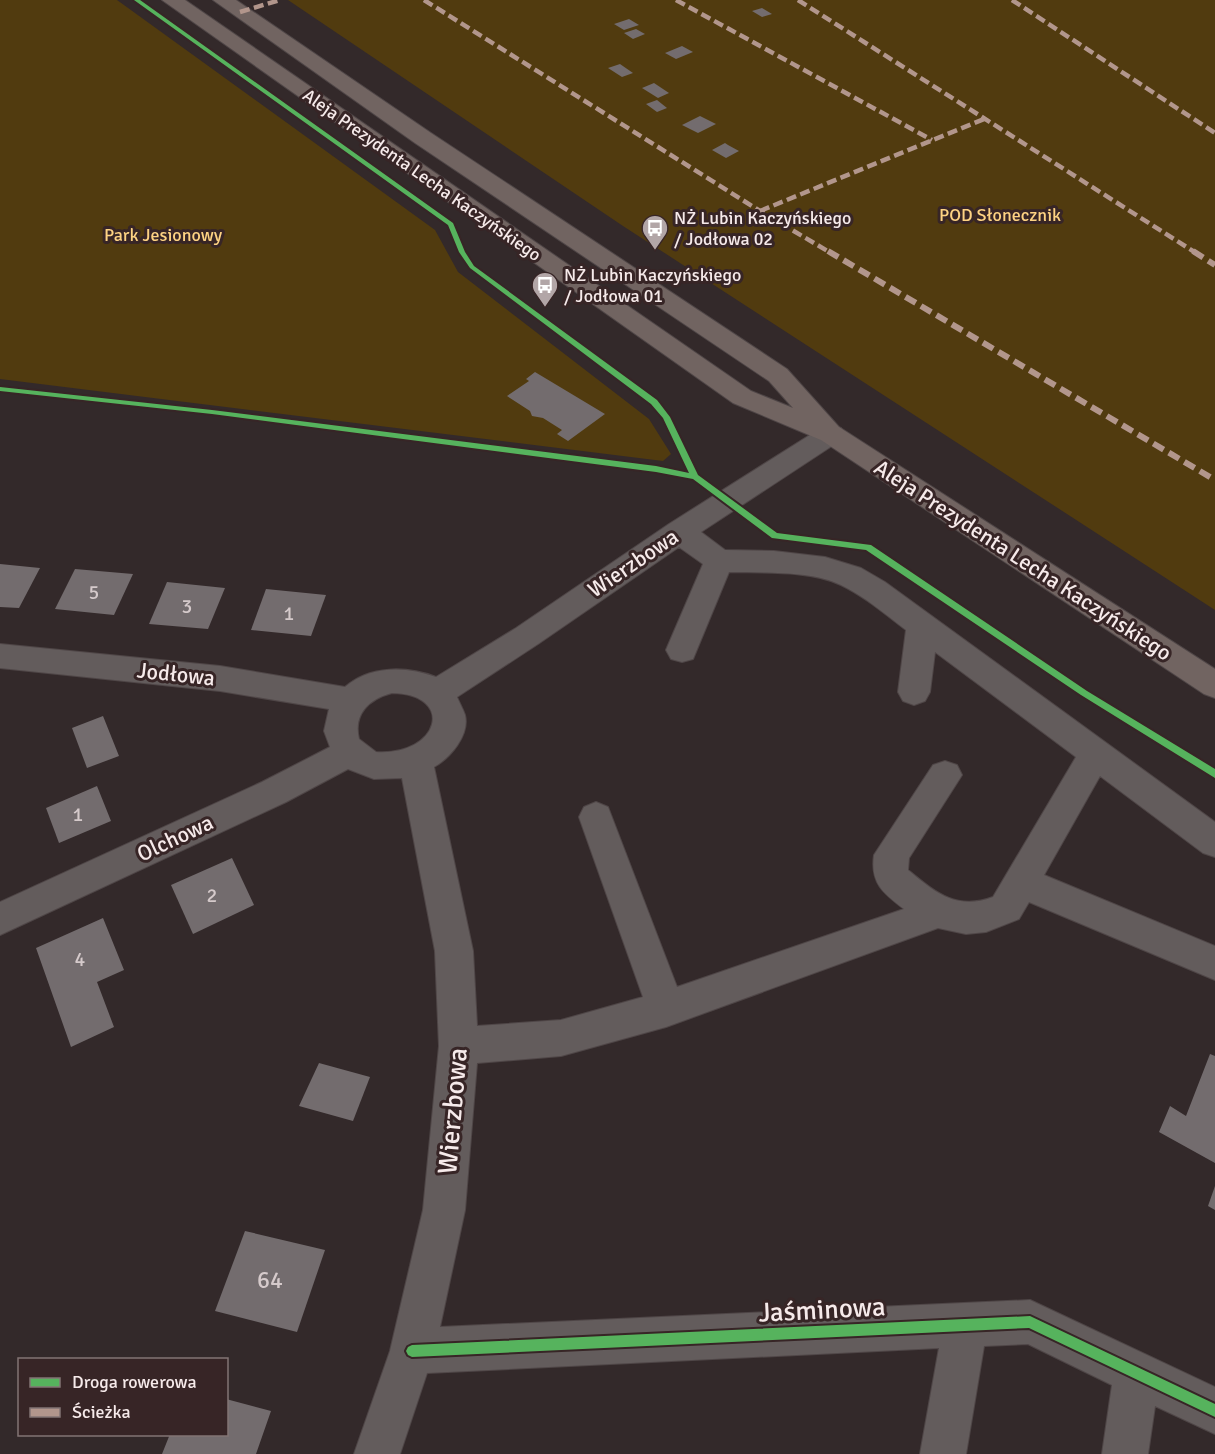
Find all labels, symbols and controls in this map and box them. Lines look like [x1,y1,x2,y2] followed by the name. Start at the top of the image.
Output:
[299,84,545,266] street label: Aleja Prezydenta Lecha Kaczyńskiego
[939,204,1061,226] park label: POD Słonecznik
[674,207,851,250] place label: NŻ Lubin Kaczyńskiego / Jodłowa 02
[640,213,670,251] bus stop icon: NŻ Lubin Kaczyńskiego / Jodłowa 02
[104,224,223,246] park label: Park Jesionowy
[564,264,741,307] place label: NŻ Lubin Kaczyńskiego / Jodłowa 01
[530,270,560,308] bus stop icon: NŻ Lubin Kaczyńskiego / Jodłowa 01
[869,454,1177,666] street label: Aleja Prezydenta Lecha Kaczyńskiego
[583,523,683,603] street label: Wierzbowa
[89,580,99,605] house number: 5
[182,594,192,619] house number: 3
[284,601,294,626] house number: 1
[136,656,216,692] street label: Jodłowa
[73,802,83,827] house number: 1
[133,809,217,867] street label: Olchowa
[207,883,217,908] house number: 2
[75,947,86,972] house number: 4
[431,1046,475,1176] street label: Wierzbowa
[257,1265,283,1295] house number: 64
[758,1290,886,1330] street label: Jaśminowa
[18,1358,228,1436] legend
[72,1371,197,1393] text: Droga rowerowa
[72,1401,131,1423] text: Ścieżka

